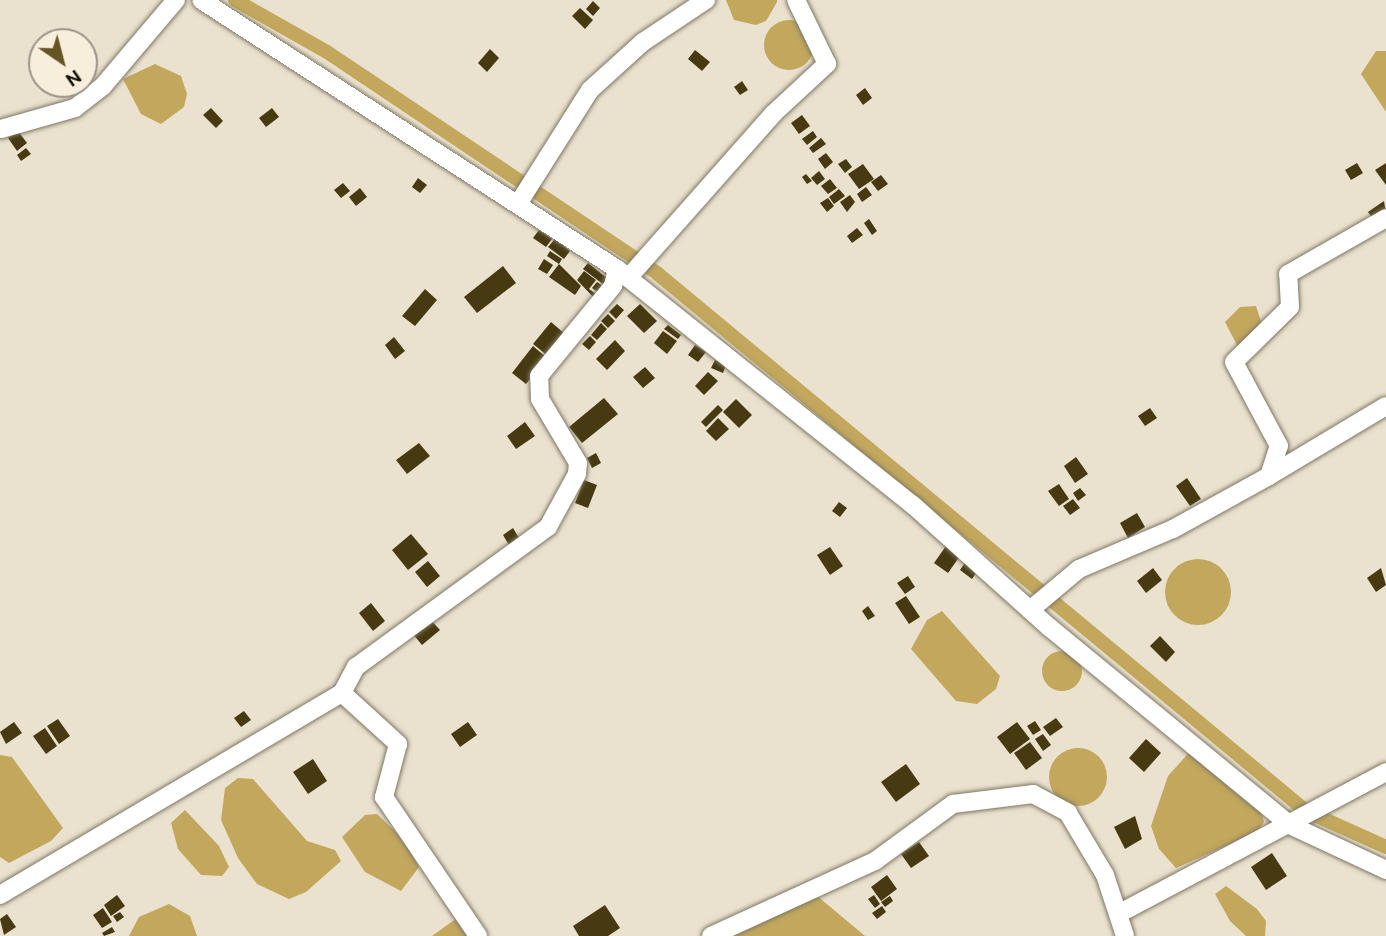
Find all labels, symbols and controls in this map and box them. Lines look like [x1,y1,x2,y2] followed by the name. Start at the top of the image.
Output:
[28,28,98,98] north arrow
[62,65,86,92] text: N

